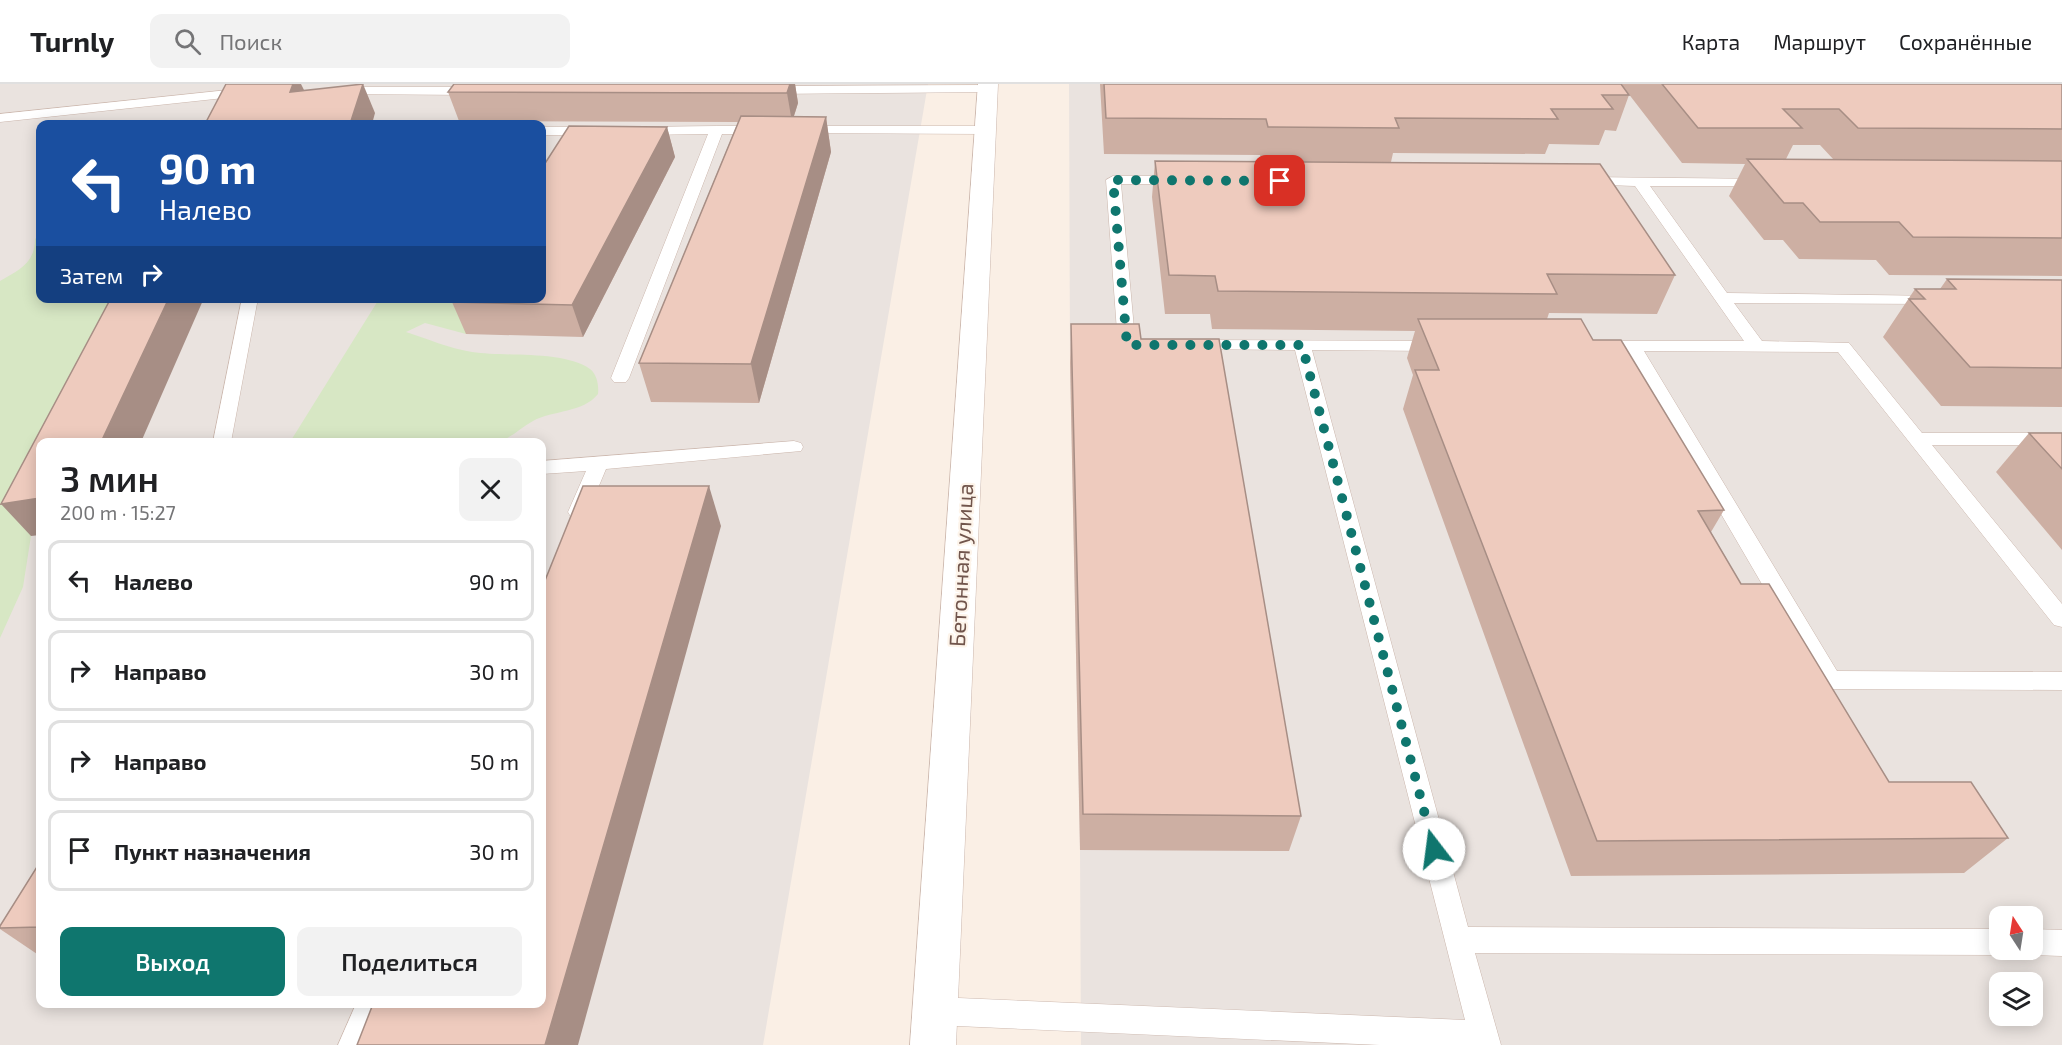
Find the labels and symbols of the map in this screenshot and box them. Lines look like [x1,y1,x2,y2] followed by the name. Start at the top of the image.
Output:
[1254,155,1305,206] pin
[943,483,978,648] street label: Бетонная улица
[1402,817,1466,881] position arrow
[1989,906,2043,960] north arrow

